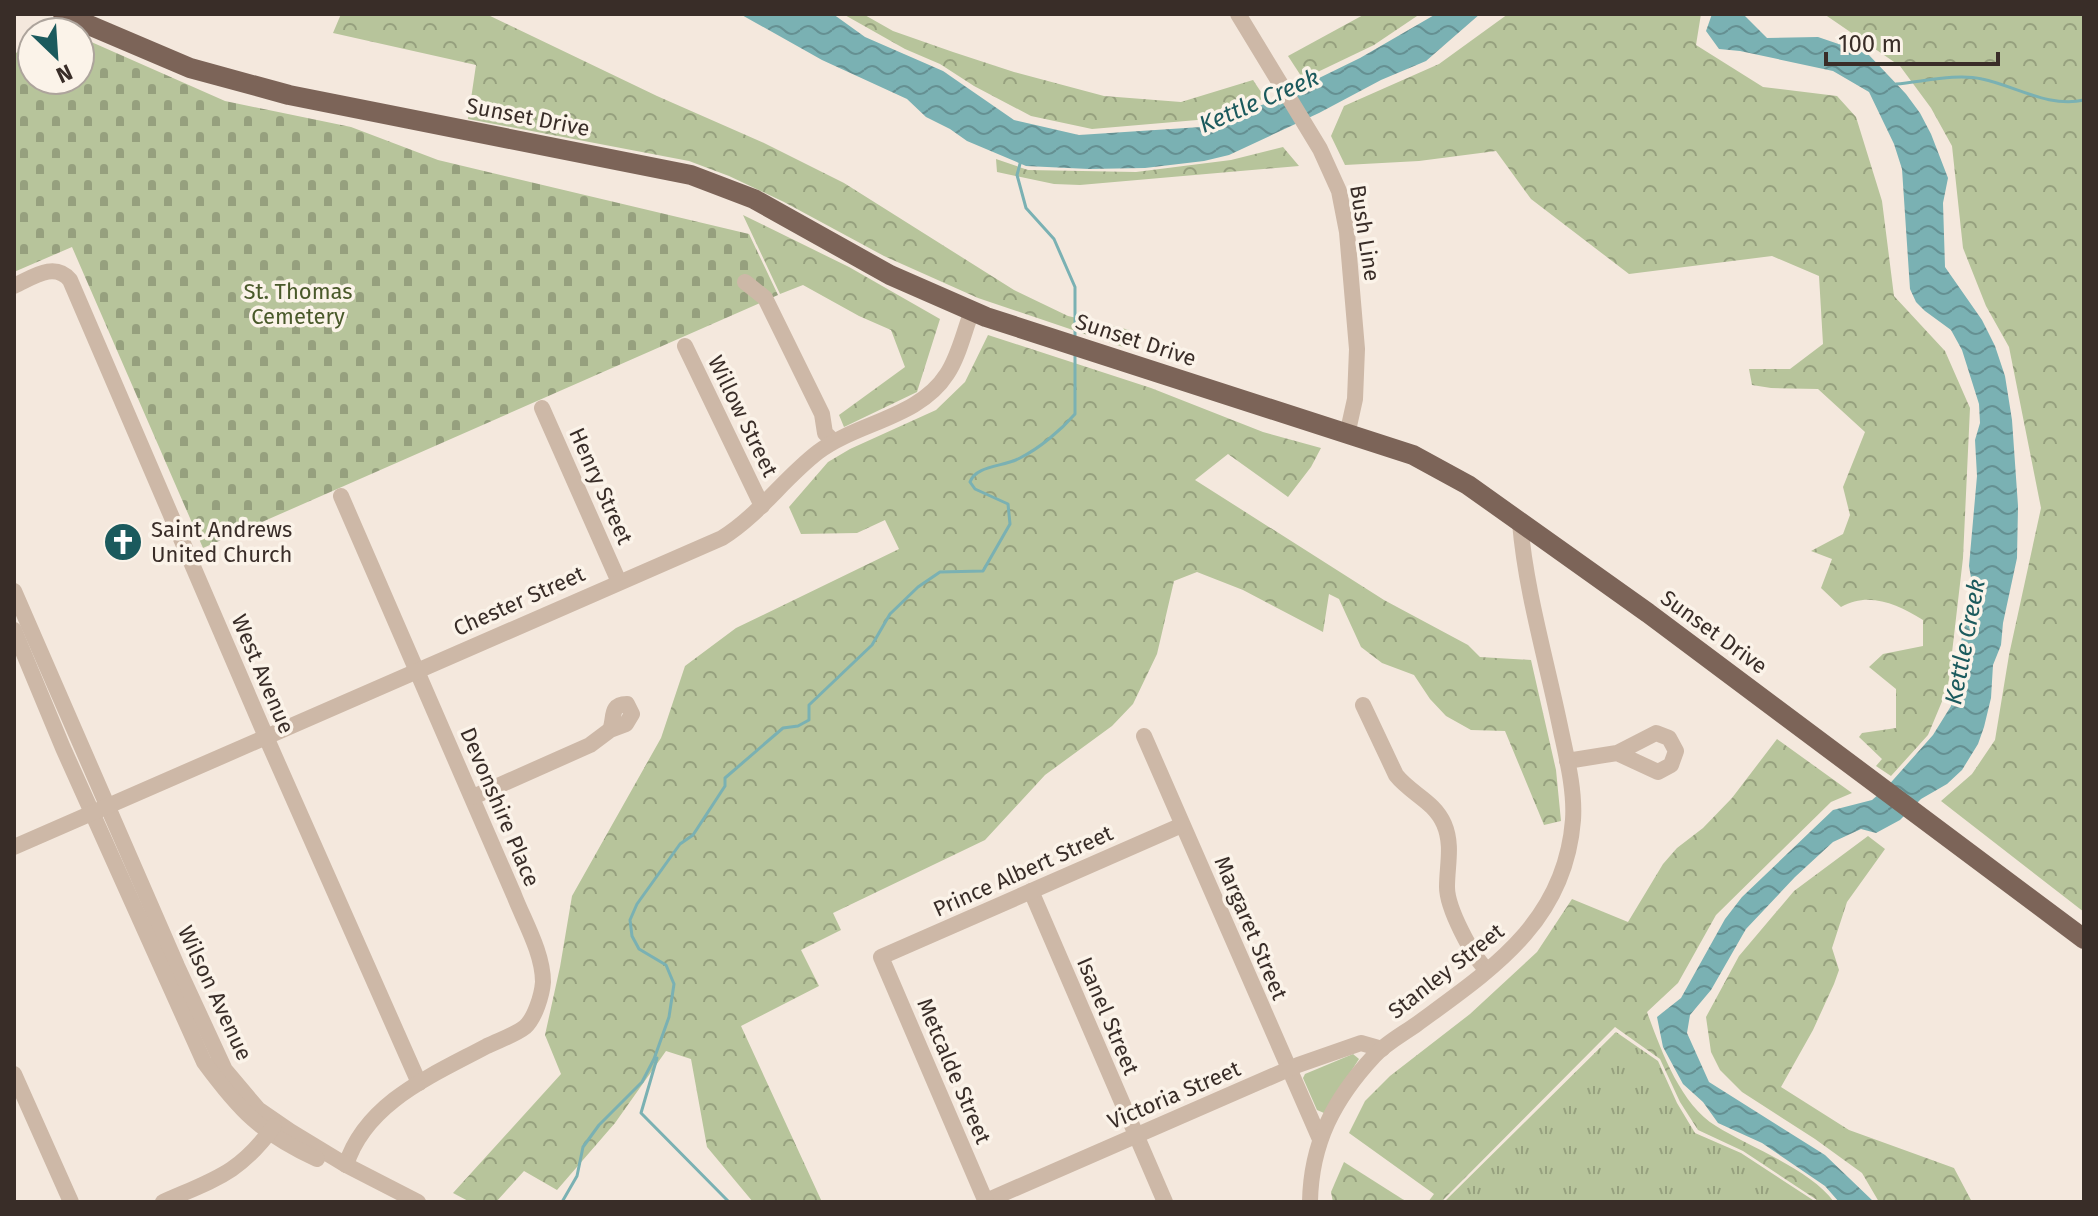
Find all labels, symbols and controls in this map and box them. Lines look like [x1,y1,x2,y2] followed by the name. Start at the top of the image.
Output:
[16,16,96,96] north arrow
[1826,16,1998,66] scale bar
[1838,30,1902,58] text: 100 m
[52,58,77,89] text: N
[1195,63,1323,139] water label: Kettle Creek
[464,92,592,142] street label: Sunset Drive
[1344,183,1386,283] street label: Bush Line
[243,278,353,330] park label: St. Thomas Cemetery
[1072,308,1200,372] street label: Sunset Drive
[702,351,784,481] street label: Willow Street
[563,424,639,548] street label: Henry Street
[151,516,292,568] place label: Saint Andrews United Church
[102,521,144,563] church icon: Saint Andrews United Church
[449,560,589,642] street label: Chester Street
[1939,577,1991,707] water label: Kettle Creek
[1655,584,1773,680] street label: Sunset Drive
[226,610,300,738] street label: West Avenue
[454,723,546,891] street label: Devonshire Place
[929,819,1117,923] street label: Prince Albert Street
[1209,852,1293,1004] street label: Margaret Street
[1383,917,1509,1024] street label: Stanley Street
[172,921,258,1065] street label: Wilson Avenue
[1071,953,1145,1079] street label: Isanel Street
[911,994,997,1148] street label: Metcalde Street
[1104,1055,1244,1135] street label: Victoria Street

